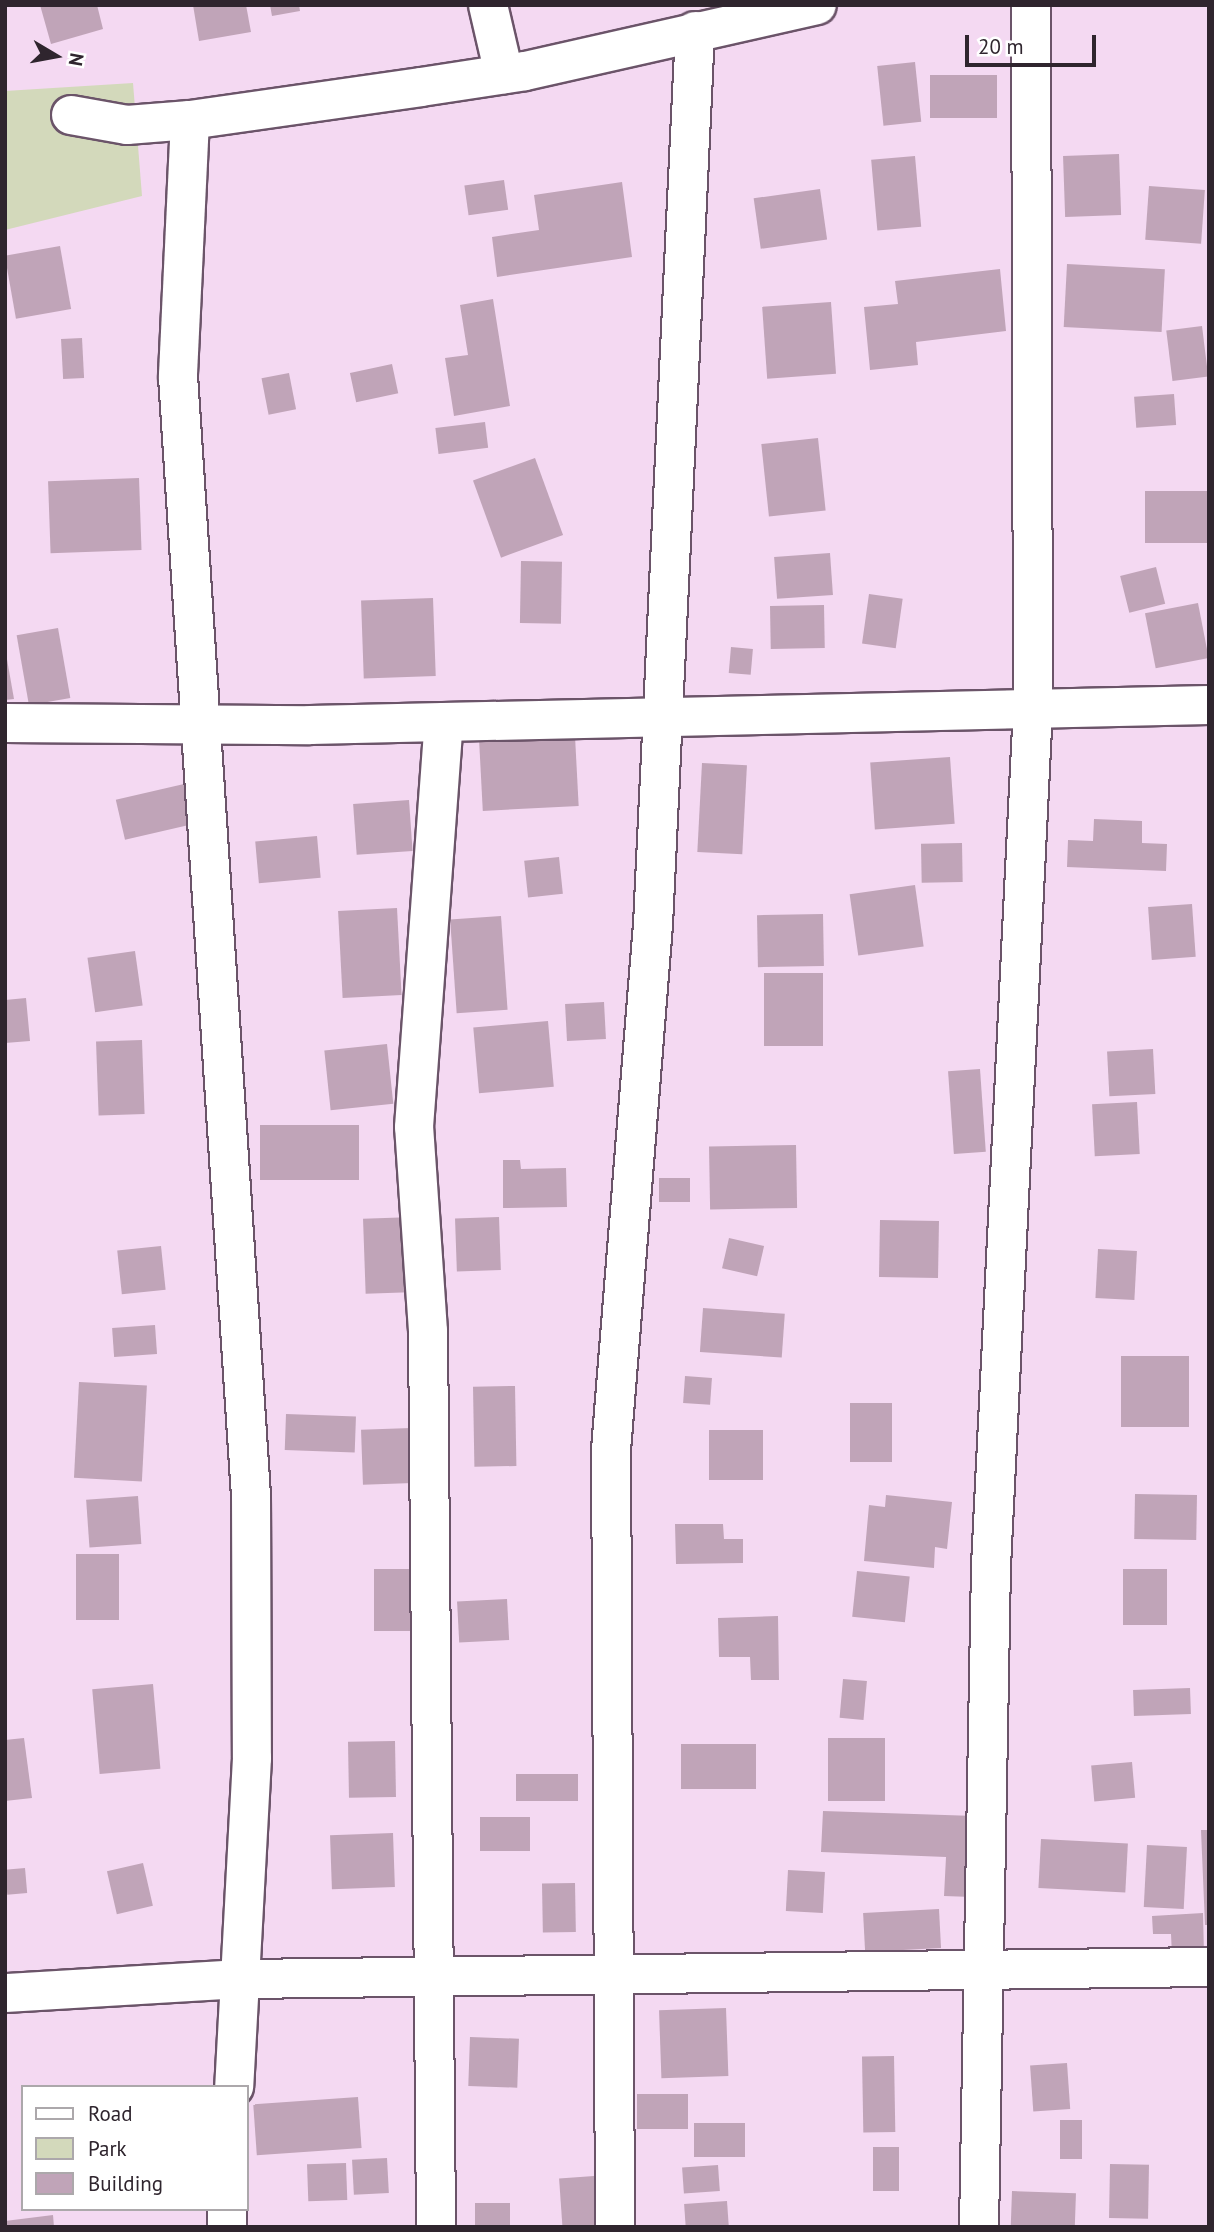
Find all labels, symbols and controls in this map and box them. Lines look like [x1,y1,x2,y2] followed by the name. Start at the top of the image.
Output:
[21,21,91,91] north arrow
[969,21,1100,65] scale bar
[978,33,1024,60] text: 20 m
[64,51,90,68] text: N
[21,2085,248,2211] legend
[88,2100,132,2127] text: Road
[88,2135,127,2162] text: Park
[88,2170,163,2197] text: Building

